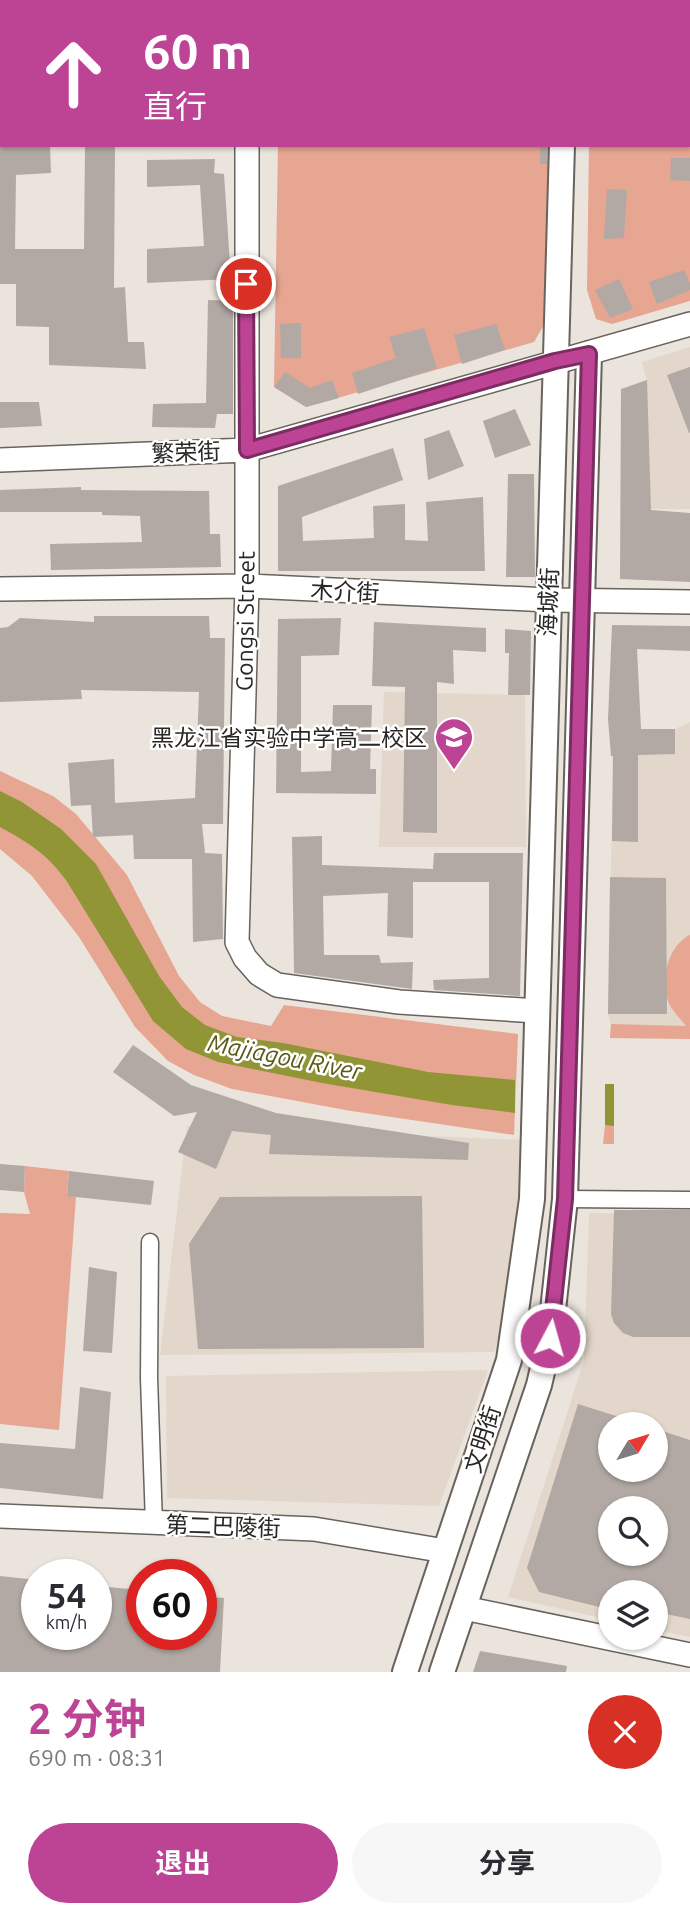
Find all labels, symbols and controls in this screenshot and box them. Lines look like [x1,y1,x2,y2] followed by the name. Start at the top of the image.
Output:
[143,23,252,78] text: 60 m
[28,28,119,119] icon: ahead
[143,88,207,124] text: 直行
[216,254,276,314] pin
[227,265,265,303] icon: arrive
[151,438,221,466] street label: 繁荣街
[231,551,259,691] street label: Gongsi Street
[534,567,562,637] street label: 海城街
[310,577,380,605] street label: 木介街
[433,716,475,771] school or university icon: 黑龙江省实验中学高二校区
[151,725,427,750] place label: 黑龙江省实验中学高二校区
[206,1029,365,1085] water label: Majiagou River
[513,1301,587,1375] position arrow
[459,1402,505,1476] street label: 文明街
[598,1412,668,1482] north arrow
[598,1412,668,1650] map controls
[598,1496,668,1566] button: search
[165,1512,281,1540] street label: 第二巴陵街
[126,1559,217,1650] speed limit sign: 60
[47,1575,86,1615] text: 54
[598,1580,668,1650] button: layers
[46,1612,87,1632] text: km/h
[28,1695,146,1742] text: 2 分钟
[588,1695,662,1769] button: close
[28,1745,166,1770] text: 690 m · 08:31
[28,1823,338,1903] button: 退出
[352,1823,662,1903] button: 分享

